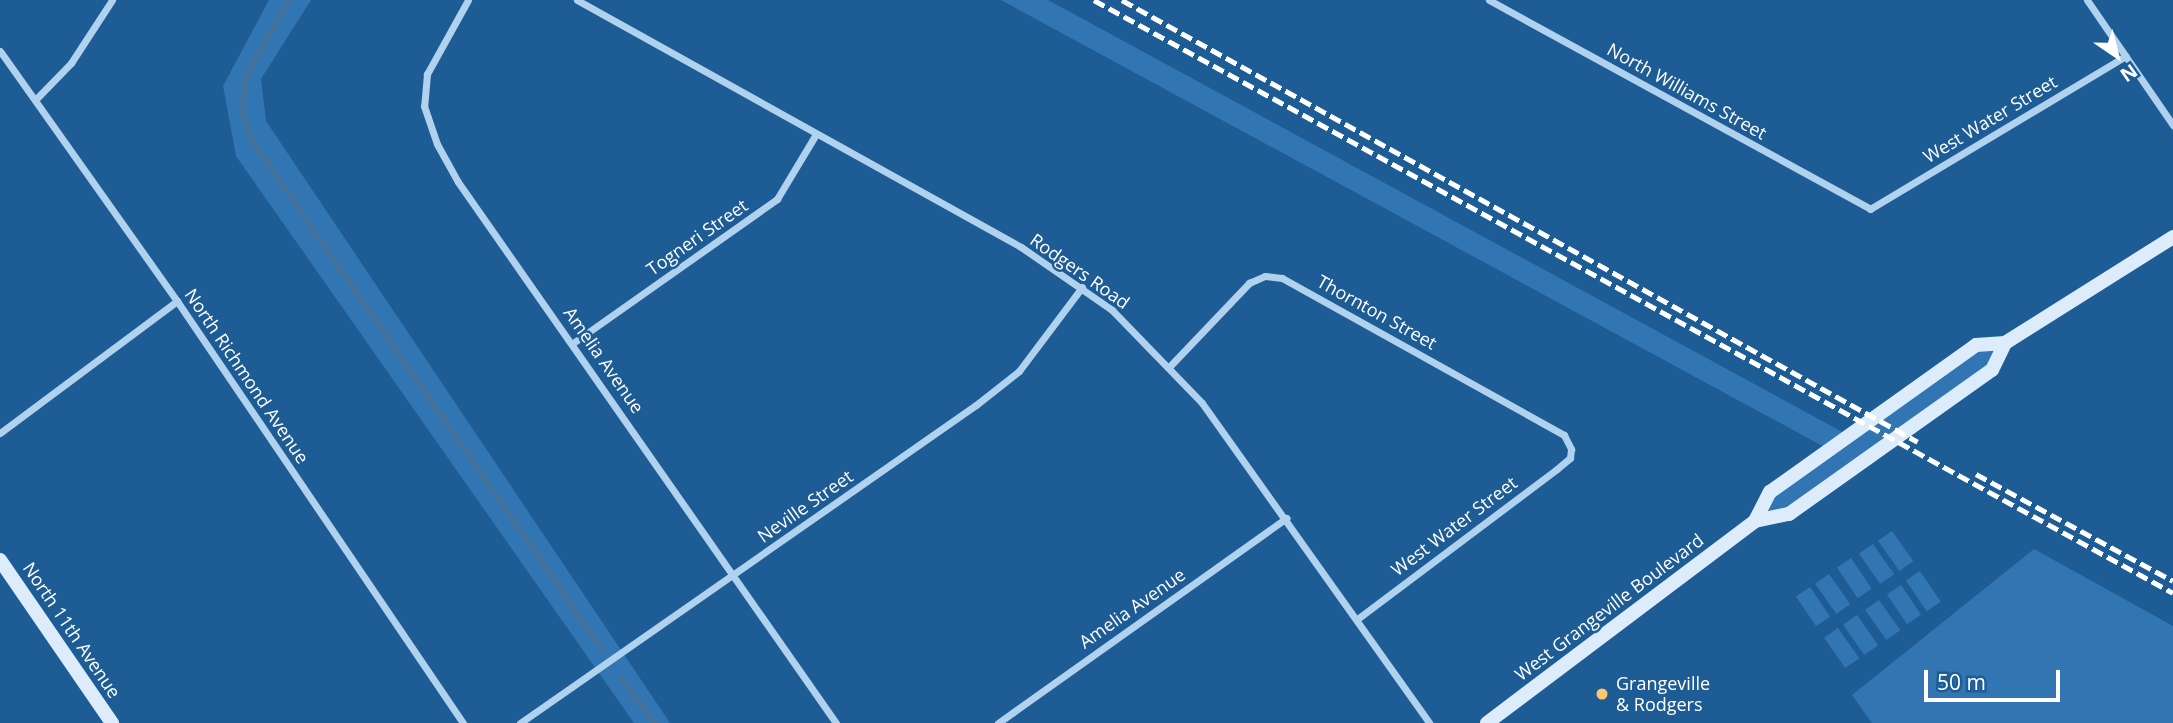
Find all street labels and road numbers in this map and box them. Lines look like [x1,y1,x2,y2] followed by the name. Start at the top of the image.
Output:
[1604,38,1770,144] street label: North Williams Street
[1919,71,2061,167] street label: West Water Street
[642,194,752,280] street label: Togneri Street
[1026,229,1134,313] street label: Rodgers Road
[1313,270,1441,354] street label: Thornton Street
[180,285,314,467] street label: North Richmond Avenue
[559,303,649,417] street label: Amelia Avenue
[753,465,857,547] street label: Neville Street
[1387,472,1521,580] street label: West Water Street
[1510,529,1708,685] street label: West Grangeville Boulevard
[19,558,125,702] street label: North 11th Avenue
[1075,563,1189,653] street label: Amelia Avenue

